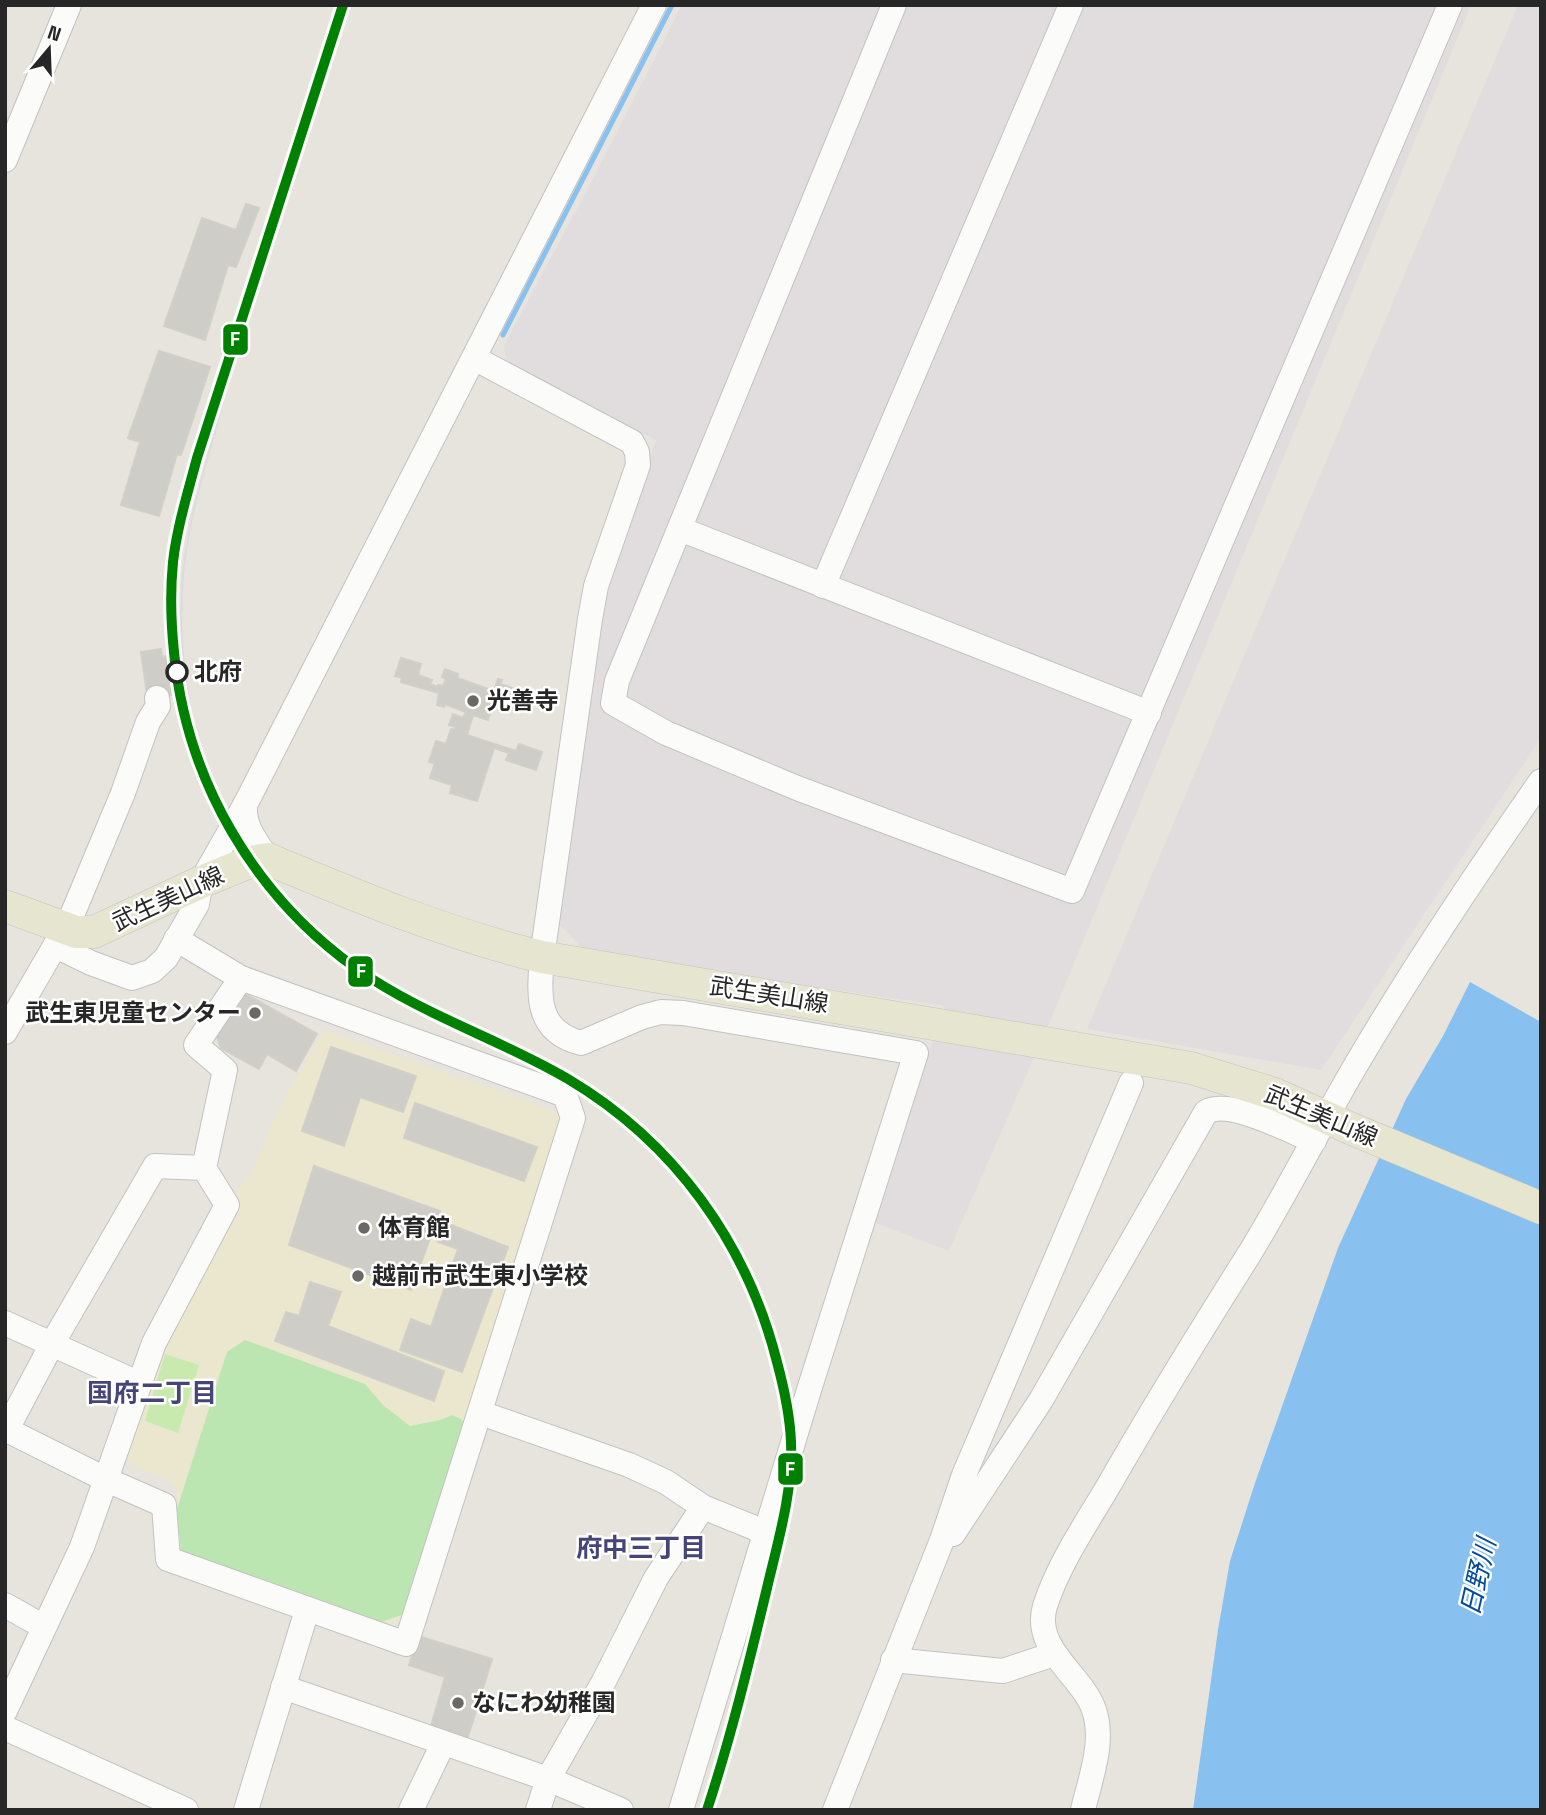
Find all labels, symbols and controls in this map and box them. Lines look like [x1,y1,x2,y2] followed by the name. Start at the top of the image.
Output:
[14,14,84,84] north arrow
[44,20,64,47] text: N
[222,323,249,356] line badge: F
[230,327,240,352] text: F
[194,656,242,687] place label: 北府
[166,661,188,683] marker: 北府
[487,685,559,716] place label: 光善寺
[465,693,481,709] marker: 光善寺
[107,859,229,938] street label: 武生美山線
[347,955,374,988] line badge: F
[356,959,366,984] text: F
[707,970,831,1019] street label: 武生美山線
[25,997,241,1028] place label: 武生東児童センター
[247,1005,263,1021] marker: 武生東児童センター
[1260,1078,1382,1153] street label: 武生美山線
[378,1212,450,1243] place label: 体育館
[356,1220,372,1236] marker: 体育館
[372,1260,588,1291] place label: 越前市武生東小学校
[350,1268,366,1284] marker: 越前市武生東小学校
[87,1376,217,1410] district label: 国府二丁目
[777,1452,804,1486] line badge: F
[785,1457,795,1482] text: F
[576,1531,706,1565] district label: 府中三丁目
[1453,1532,1504,1619] water label: 日野川
[472,1687,616,1718] place label: なにわ幼稚園
[450,1695,466,1711] marker: なにわ幼稚園

